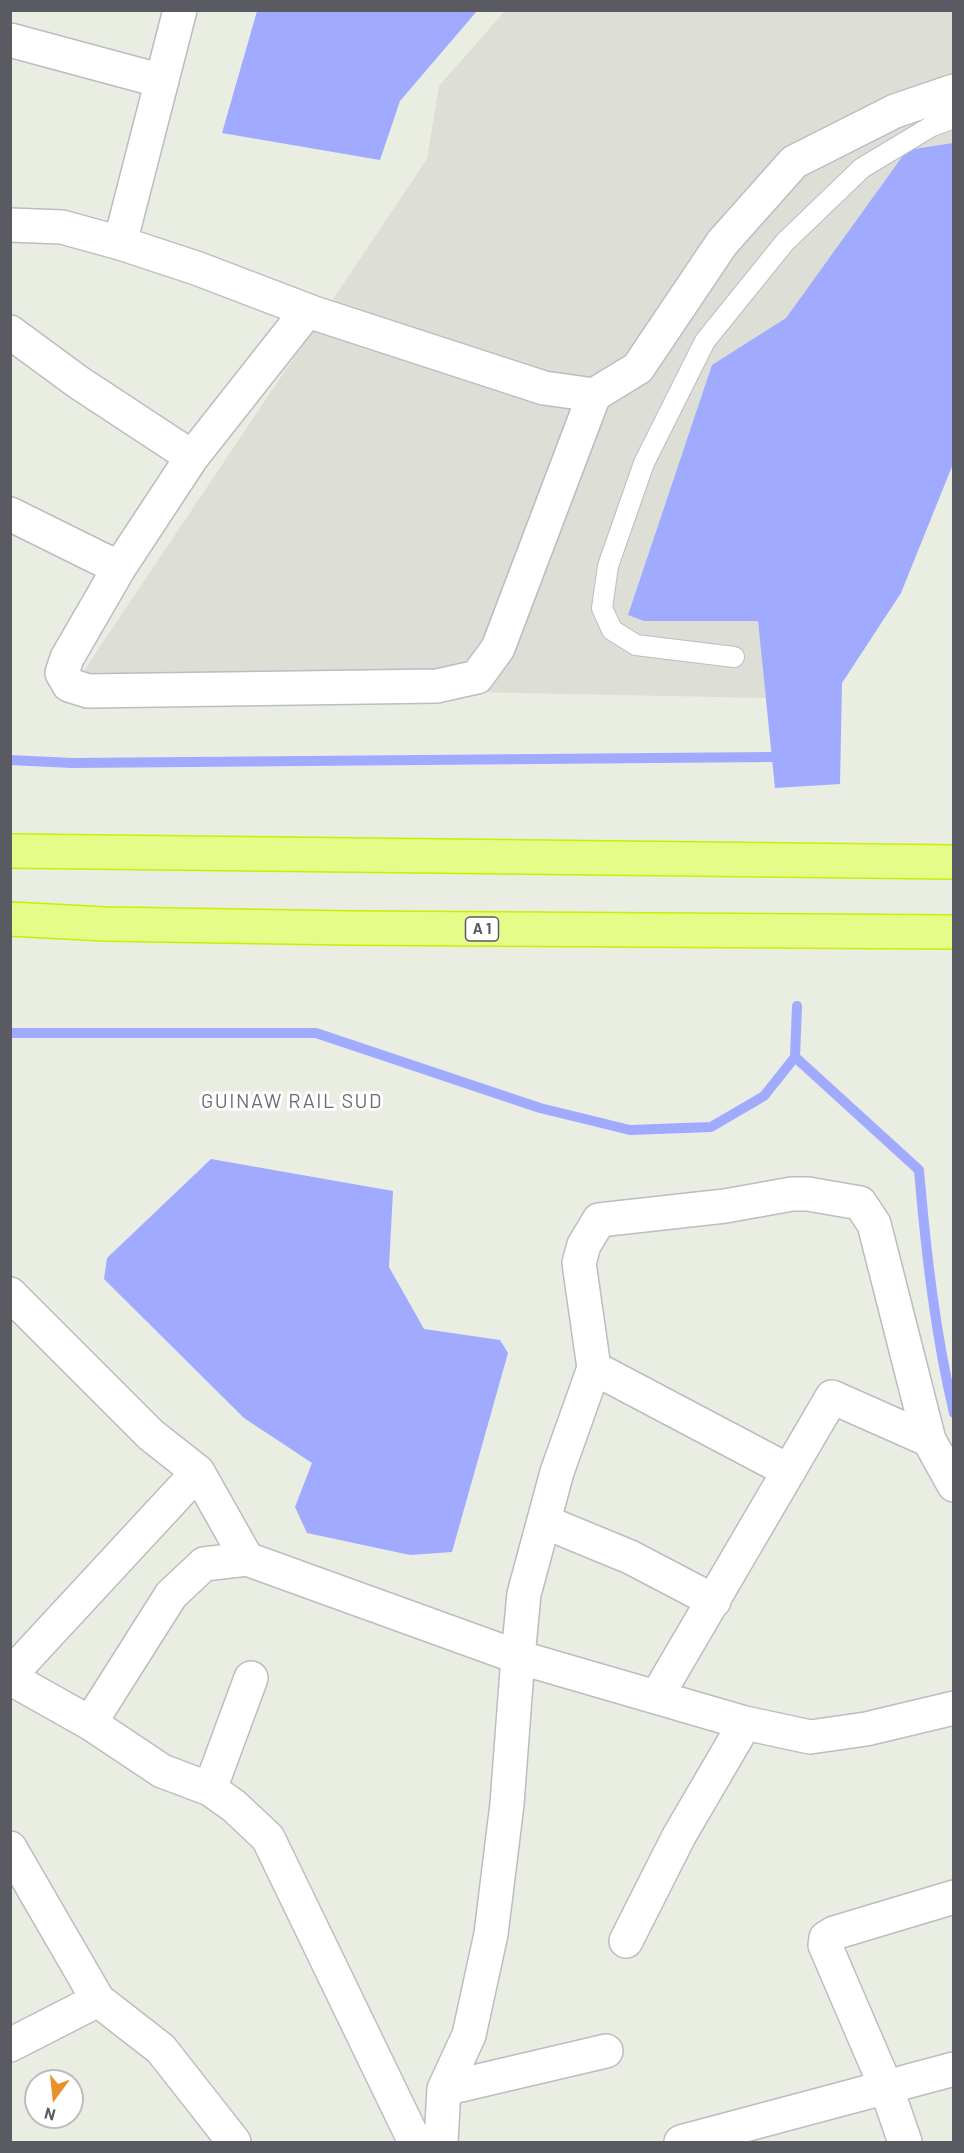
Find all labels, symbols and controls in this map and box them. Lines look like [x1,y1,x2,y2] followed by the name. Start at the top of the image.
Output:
[466,917,498,941] road number: A 1
[201,1089,383,1113] district label: GUINAW RAIL SUD
[24,2069,84,2129] north arrow
[42,2104,57,2125] text: N

